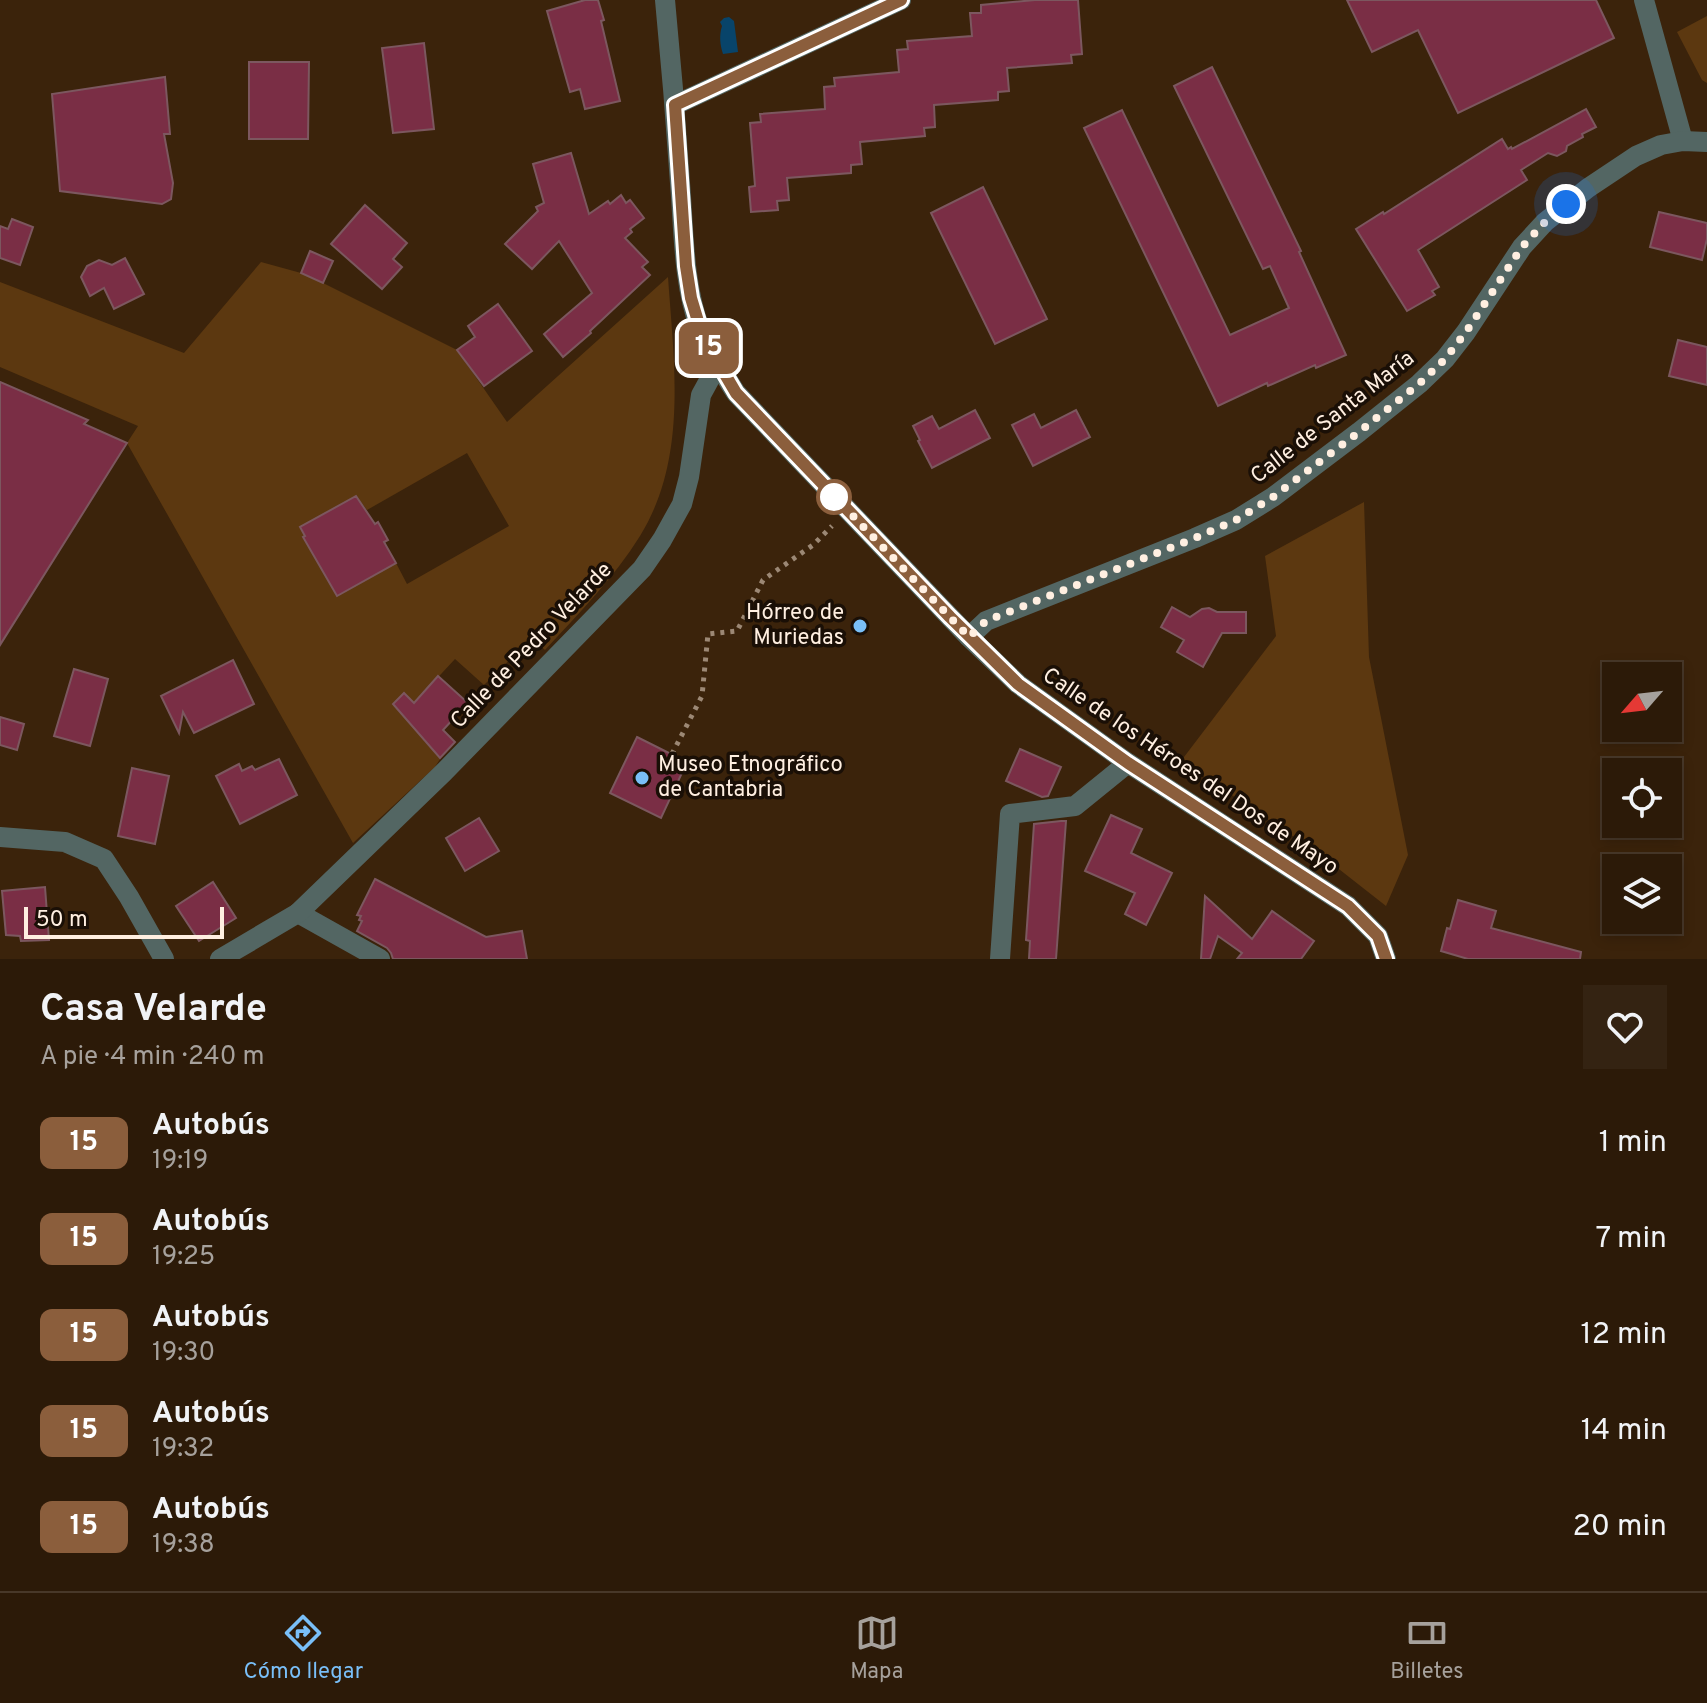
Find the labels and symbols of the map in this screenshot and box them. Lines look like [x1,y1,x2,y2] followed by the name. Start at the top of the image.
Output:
[1546,184,1586,224] your location
[673,322,745,374] line badge: 15
[1246,346,1420,490] street label: Calle de Santa María
[817,480,851,514] unlabelled marker
[446,557,618,735] street label: Calle de Pedro Velarde
[746,600,844,652] place label: Hórreo de Muriedas
[851,617,869,635] marker: Hórreo de Muriedas
[1602,662,1682,742] north arrow
[1037,663,1343,881] street label: Calle de los Héroes del Dos de Mayo
[658,752,843,804] place label: Museo Etnográfico de Cantabria
[633,769,651,787] marker: Museo Etnográfico de Cantabria
[24,903,224,939] scale bar

